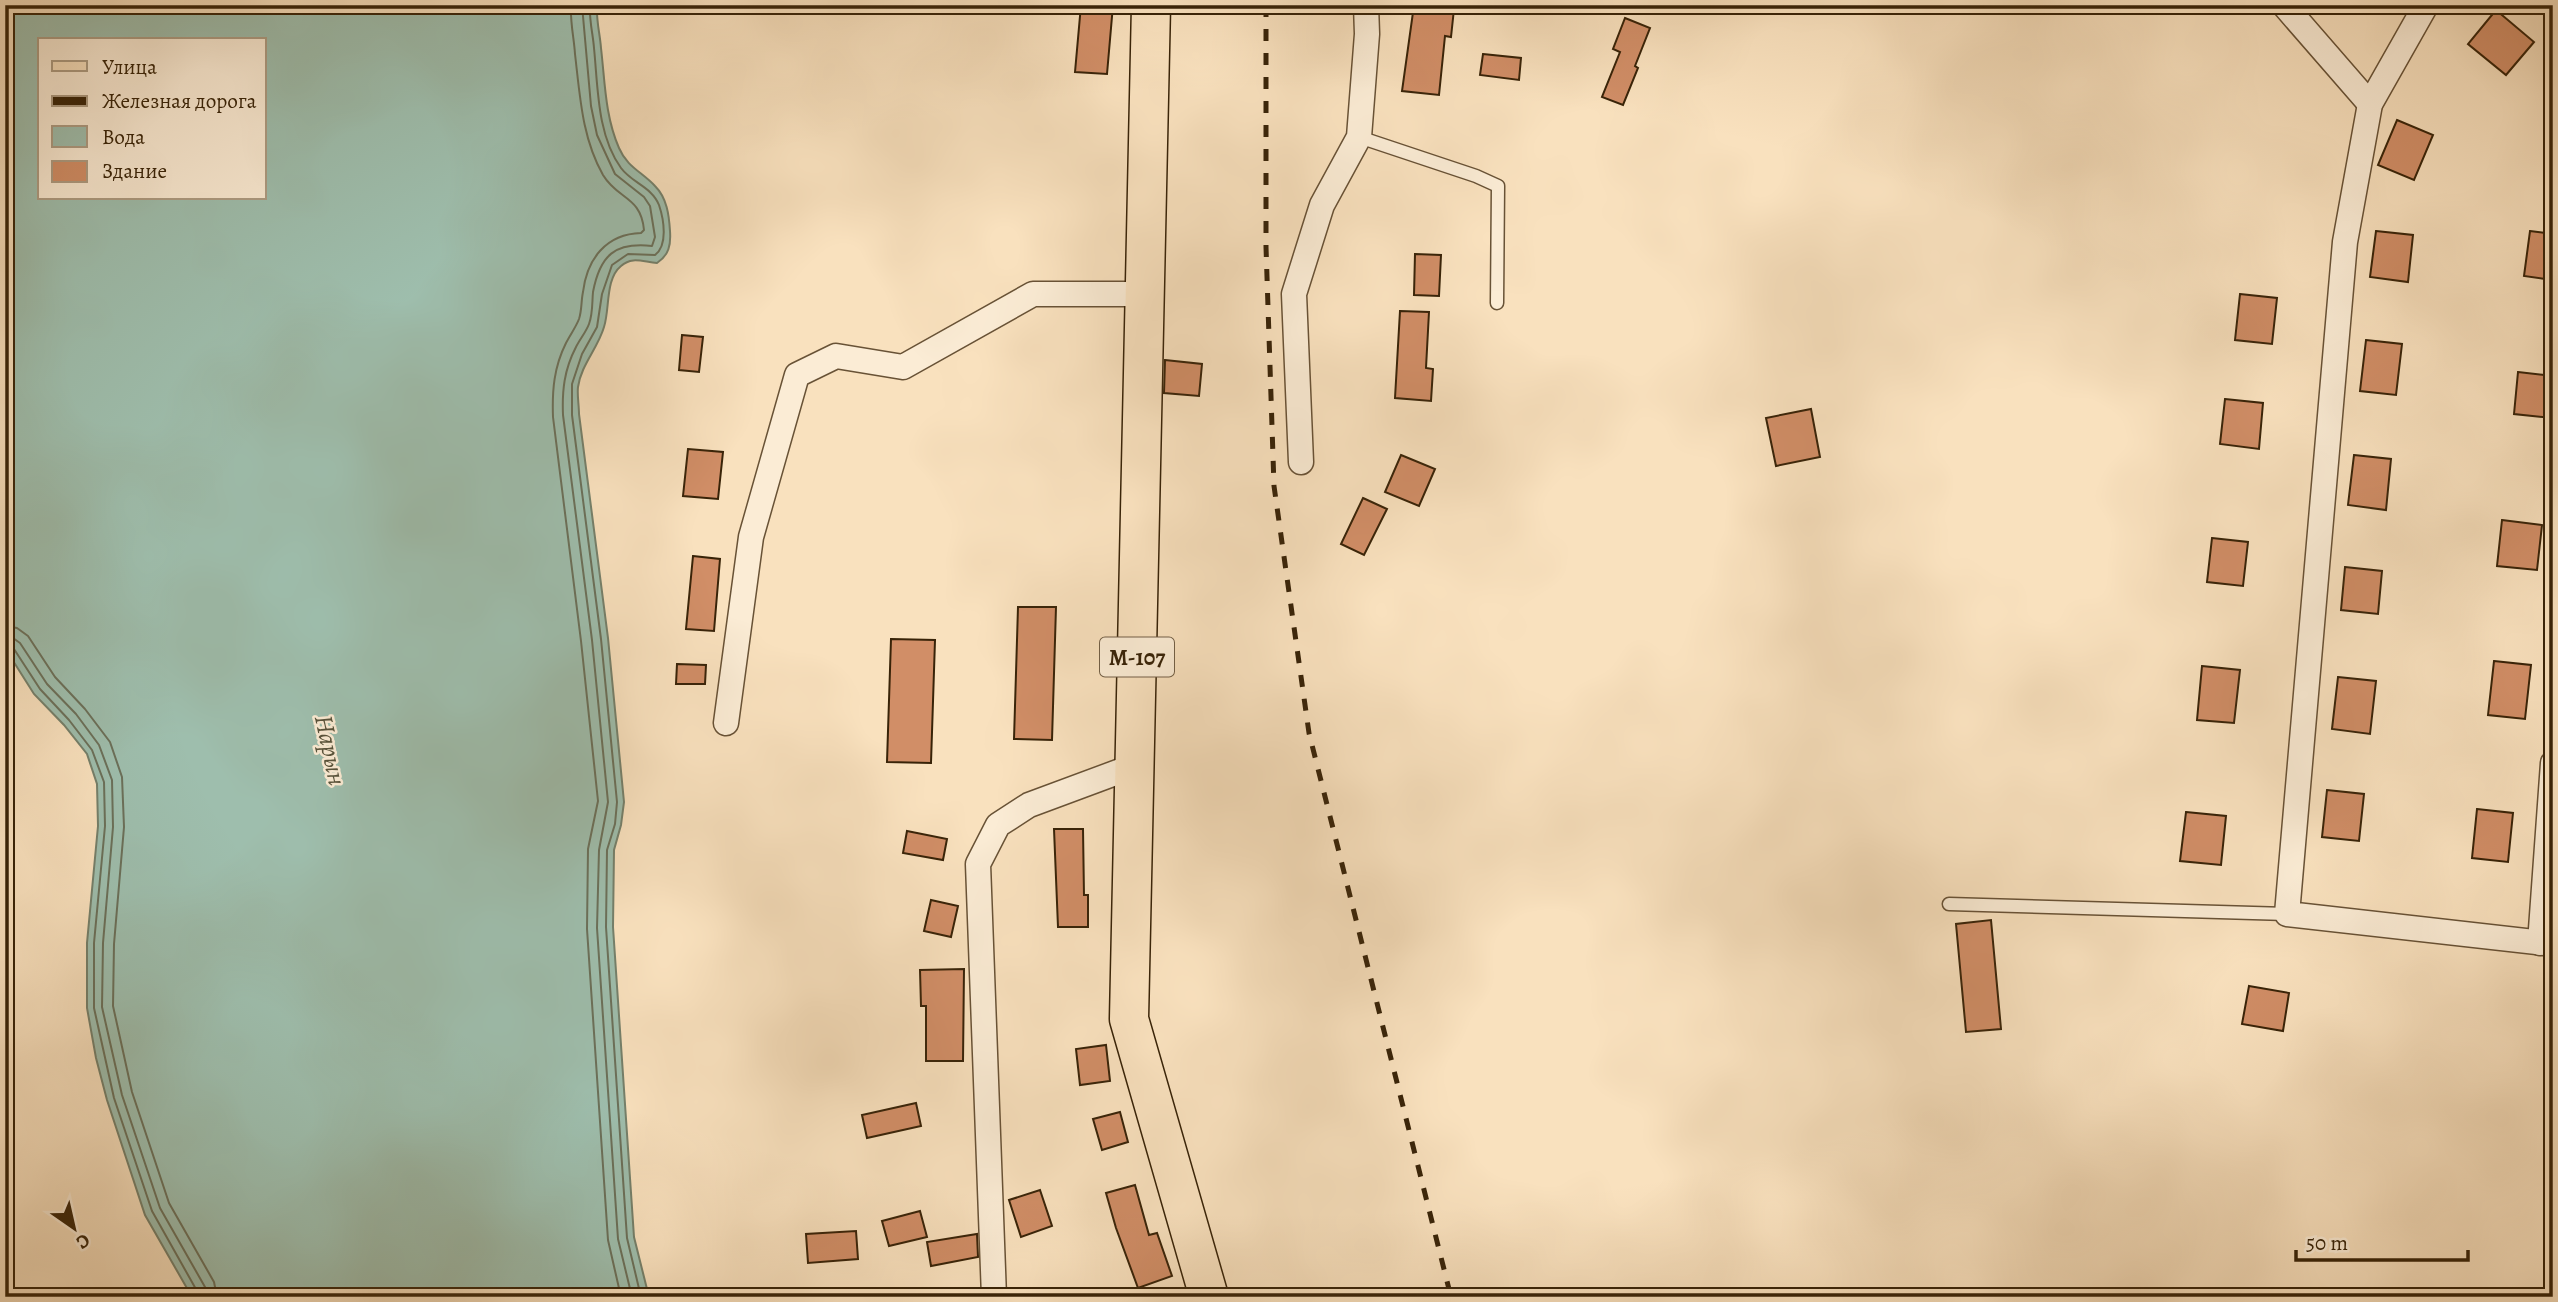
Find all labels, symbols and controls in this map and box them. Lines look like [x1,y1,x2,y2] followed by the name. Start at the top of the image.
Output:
[38,38,266,200] legend
[102,53,157,81] text: Улица
[102,87,257,115] text: Железная дорога
[102,123,145,151] text: Вода
[102,157,167,185] text: Здание
[1100,638,1174,677] road number: М-107
[306,712,355,789] water label: Нарын
[38,1194,108,1264] north arrow
[2296,1218,2467,1262] scale bar
[71,1227,95,1255] text: С
[2306,1229,2348,1257] text: 50 m

